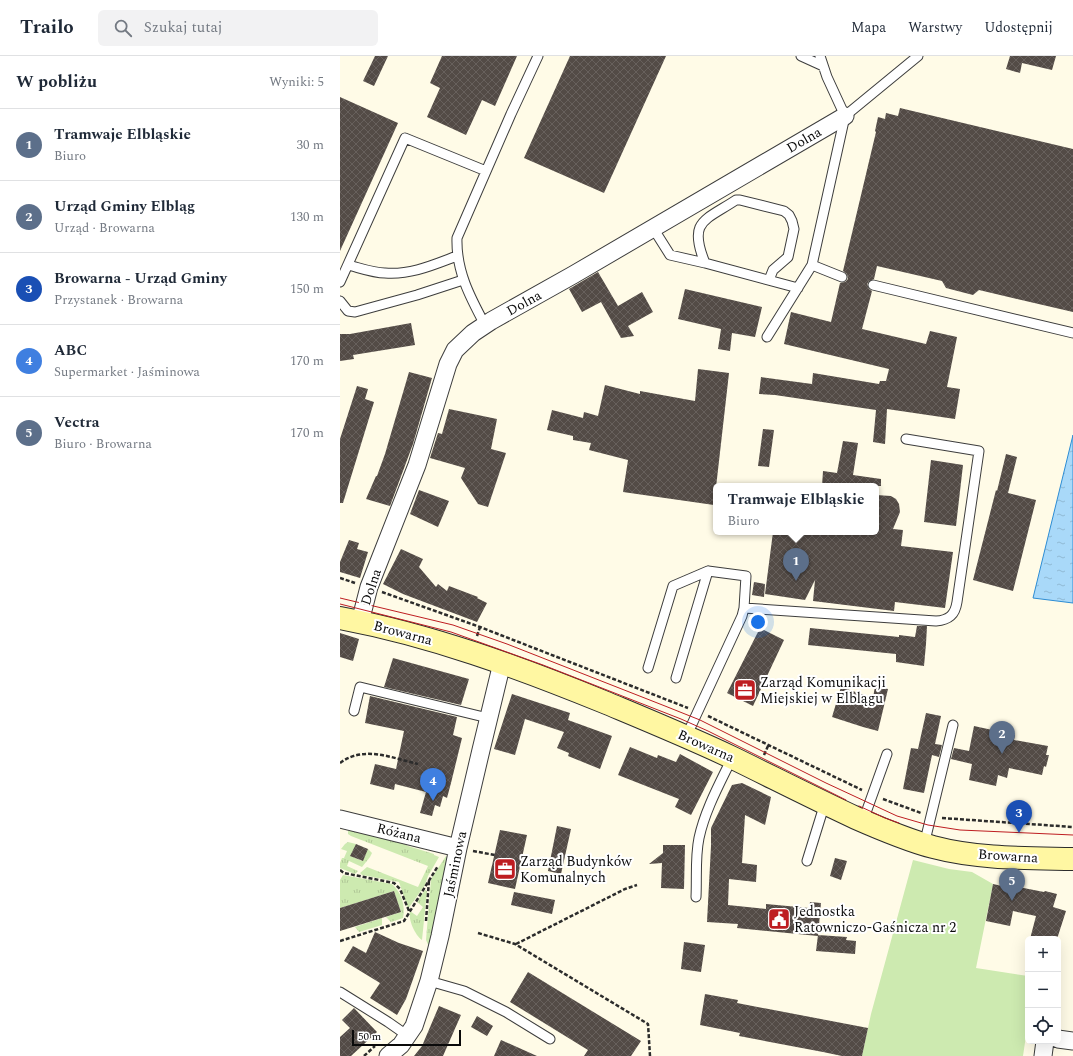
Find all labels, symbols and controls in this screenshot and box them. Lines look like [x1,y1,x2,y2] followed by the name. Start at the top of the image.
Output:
[98,10,378,46] search box
[20,13,74,42] text: Trailo
[144,16,223,39] text: Szukaj tutaj
[112,17,134,39] icon: search
[851,17,886,38] text: Mapa
[908,17,962,38] text: Warstwy
[984,17,1053,38] text: Udostępnij
[16,69,97,95] text: W pobliżu
[269,72,324,92] text: Wyniki: 5
[783,121,826,158] street label: Dolna
[54,123,191,146] text: Tramwaje Elbląskie
[25,135,33,155] text: 1
[297,135,324,155] text: 30 m
[54,146,86,166] text: Biuro
[54,195,195,218] text: Urząd Gminy Elbląg
[25,207,33,227] text: 2
[290,207,324,227] text: 130 m
[54,218,155,238] text: Urząd · Browarna
[54,267,227,290] text: Browarna - Urząd Gminy
[25,279,33,299] text: 3
[290,279,324,299] text: 150 m
[503,285,546,321] street label: Dolna
[54,290,183,310] text: Przystanek · Browarna
[54,339,87,362] text: ABC
[25,351,33,371] text: 4
[290,351,324,371] text: 170 m
[54,362,200,382] text: Supermarket · Jaśminowa
[54,411,99,434] text: Vectra
[25,423,33,443] text: 5
[290,423,324,443] text: 170 m
[54,434,152,454] text: Biuro · Browarna
[713,483,879,535] popup
[728,488,864,511] text: Tramwaje Elbląskie
[728,511,760,531] text: Biuro
[783,548,809,581] pin: 1
[355,566,387,608] street label: Dolna
[748,612,768,632] your location
[371,615,435,651] street label: Browarna
[760,672,886,709] place label: Zarząd Komunikacji Miejskiej w Elblągu
[732,677,758,703] office icon: Zarząd Komunikacji Miejskiej w Elblągu
[989,721,1015,754] pin: 2
[674,724,738,768] street label: Browarna
[420,768,446,801] pin: 4
[1006,800,1032,833] pin: 3
[375,817,424,849] street label: Różana
[438,829,472,899] street label: Jaśminowa
[977,843,1039,869] street label: Browarna
[520,851,632,888] place label: Zarząd Budynków Komunalnych
[492,856,518,882] office icon: Zarząd Budynków Komunalnych
[999,868,1025,901] pin: 5
[794,901,956,938] place label: Jednostka Ratowniczo-Gaśnicza nr 2
[766,906,792,932] public building icon: Jednostka Ratowniczo-Gaśnicza nr 2
[1025,936,1061,1044] map controls
[1025,936,1061,972] button: +
[1025,972,1061,1008] button: −
[1025,1008,1061,1044] button: locate
[352,1028,461,1047] scale bar
[358,1028,381,1045] text: 50 m

